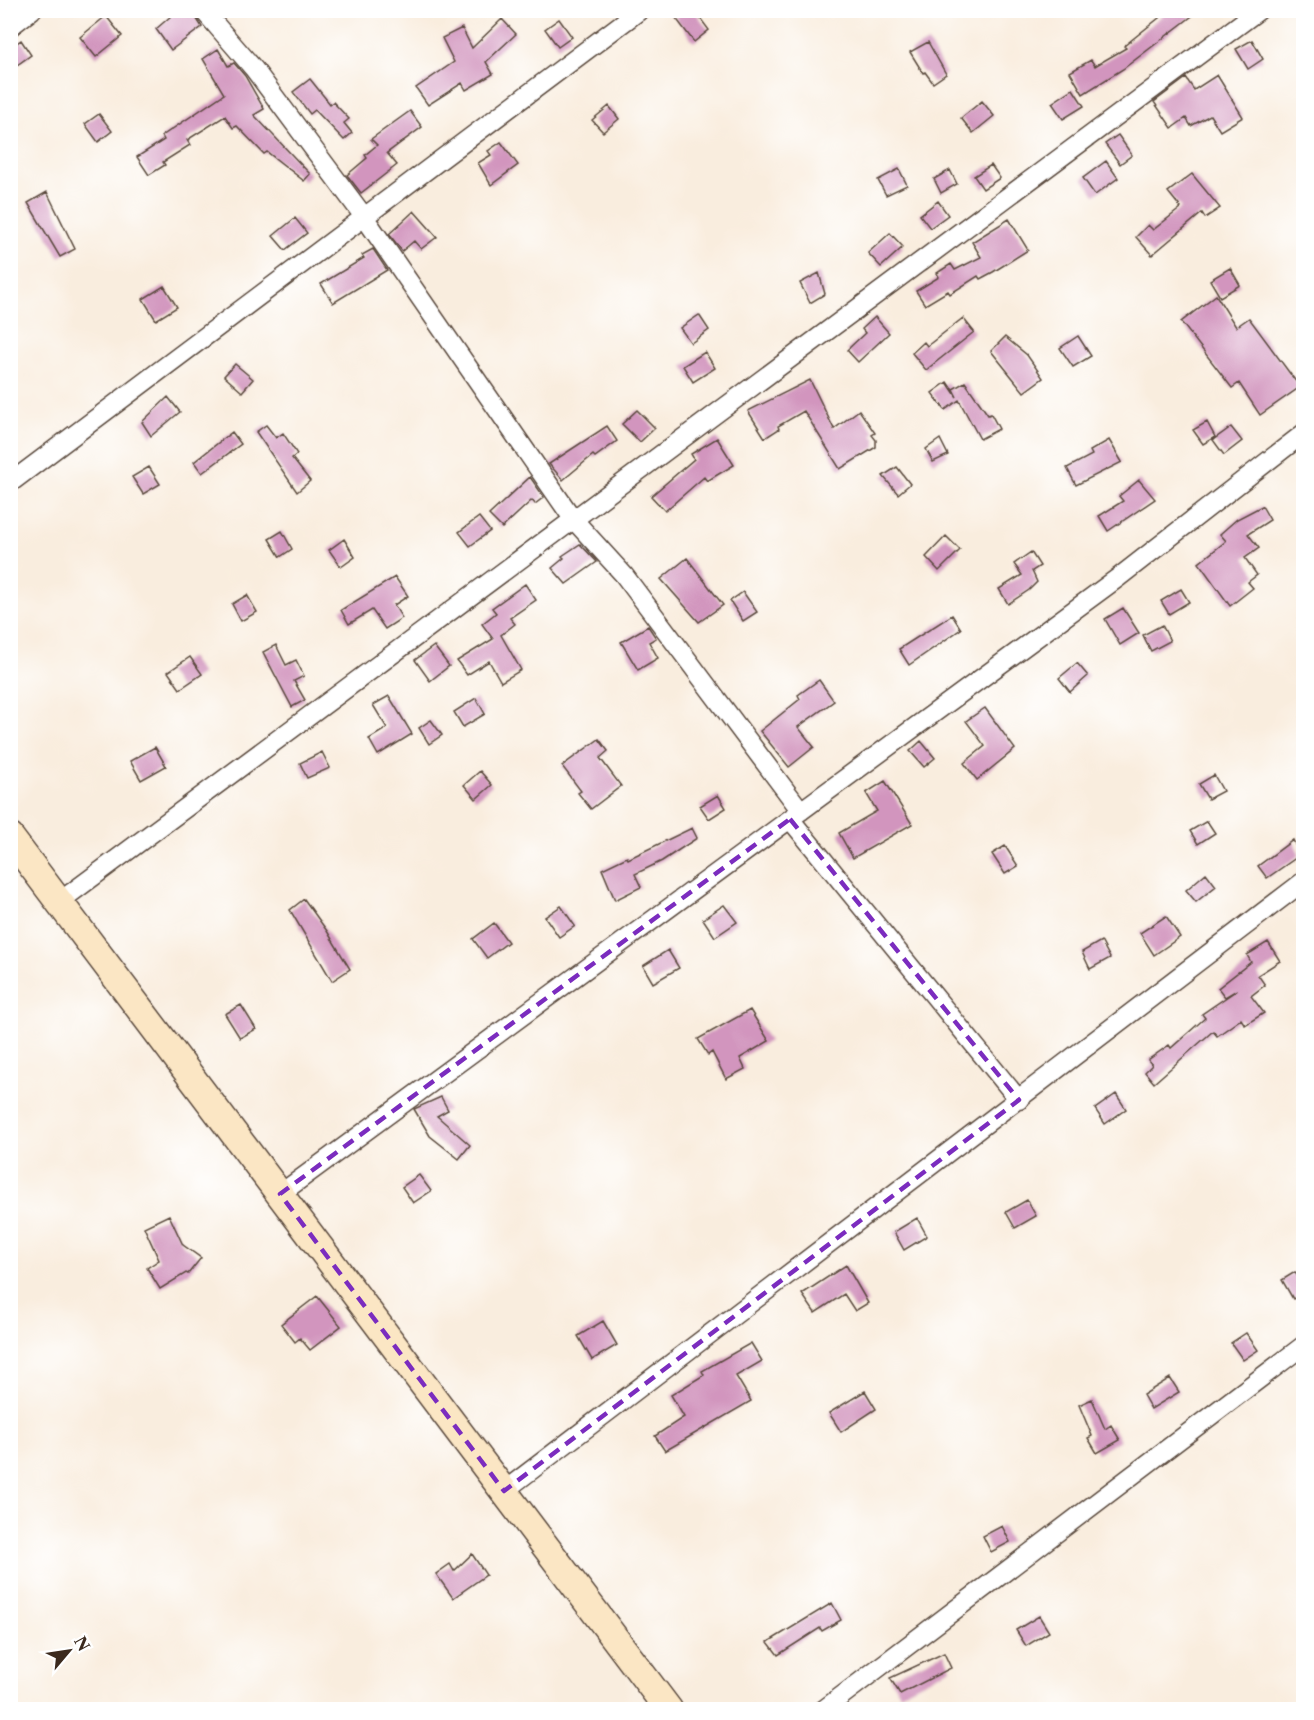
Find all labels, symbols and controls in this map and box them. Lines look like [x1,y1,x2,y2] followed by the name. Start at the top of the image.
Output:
[39,1621,99,1681] north arrow
[70,1633,94,1655] text: N

